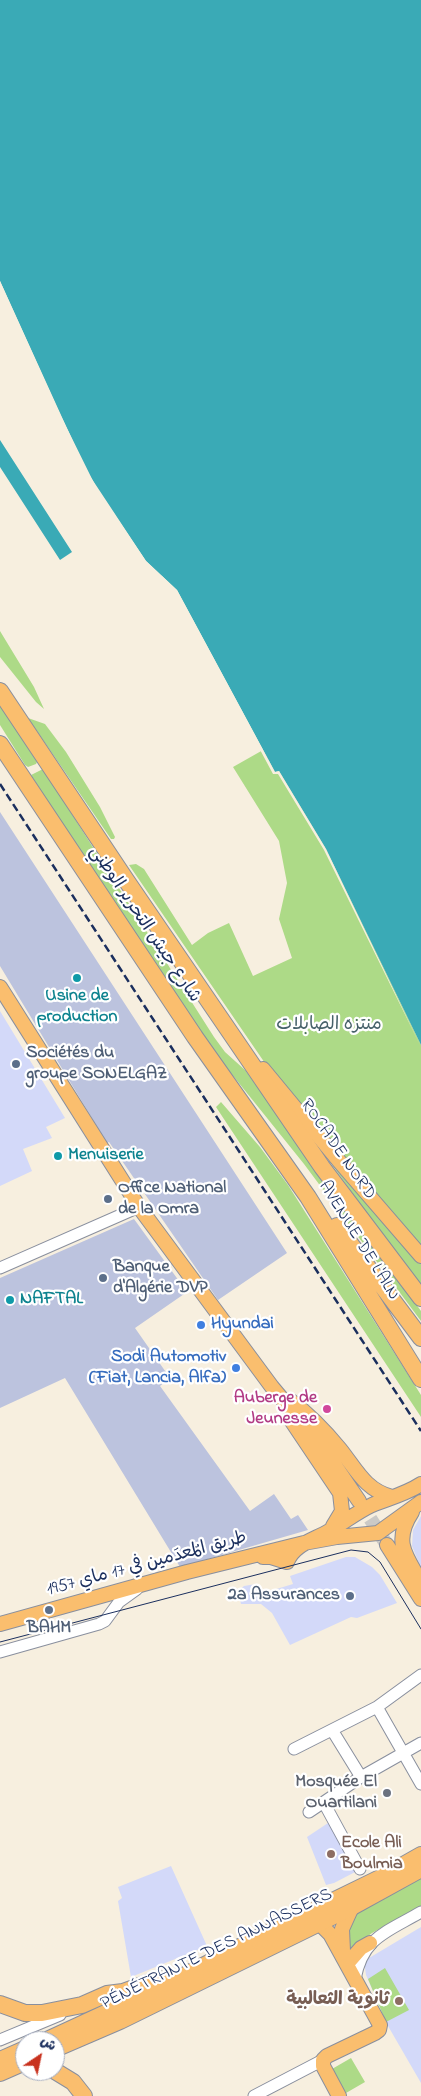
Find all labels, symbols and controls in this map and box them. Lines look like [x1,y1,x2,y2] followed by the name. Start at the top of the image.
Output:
[83,842,205,1008] street label: شارع جيش التحرير الوطني
[71,972,83,984] marker: Usine de production
[37,986,117,1028] place label: Usine de production
[276,1015,382,1037] park label: منتزه الصابلات
[26,1043,167,1086] place label: Sociétés du groupe SONELGAZ
[10,1058,22,1070] marker: Sociétés du groupe SONELGAZ
[294,1096,380,1204] street label: ROCADE NORD
[68,1145,143,1167] place label: Menuiserie
[52,1150,64,1162] marker: Menuiserie
[313,1177,403,1305] street label: AVENUE DE L'ALN
[118,1178,226,1220] place label: Office National de la Omra
[102,1193,114,1205] marker: Office National de la Omra
[113,1257,208,1300] place label: Banque d'Algérie DVP
[97,1272,109,1284] marker: Banque d'Algérie DVP
[20,1289,83,1311] place label: NAFTAL
[4,1294,16,1306] marker: NAFTAL
[211,1314,274,1336] place label: Hyundai
[195,1319,207,1331] marker: Hyundai
[89,1347,226,1390] place label: Sodi Automotiv (Fiat, Lancia, Alfa)
[230,1362,242,1374] marker: Sodi Automotiv (Fiat, Lancia, Alfa)
[234,1388,317,1430] place label: Auberge de Jeunesse
[321,1403,333,1415] marker: Auberge de Jeunesse
[45,1528,249,1602] street label: طريق المُعدَمين في 17 ماي 1957
[228,1585,340,1607] place label: 2a Assurances
[344,1590,356,1602] marker: 2a Assurances
[43,1604,55,1616] marker: BAHM
[27,1618,71,1640] place label: BAHM
[295,1772,377,1815] place label: Mosquée El Ouartilani
[381,1787,393,1799] marker: Mosquée El Ouartilani
[341,1833,403,1876] place label: Ecole Ali Boulmia
[325,1848,337,1860] marker: Ecole Ali Boulmia
[98,1884,336,2016] street label: PÉNÉTRANTE DES ANNASSERS
[286,1990,389,2012] place label: ثانوية الثعالبية
[393,1995,405,2007] marker: ثانوية الثعالبية
[15,2031,65,2081] north arrow
[36,2031,60,2057] text: ش

